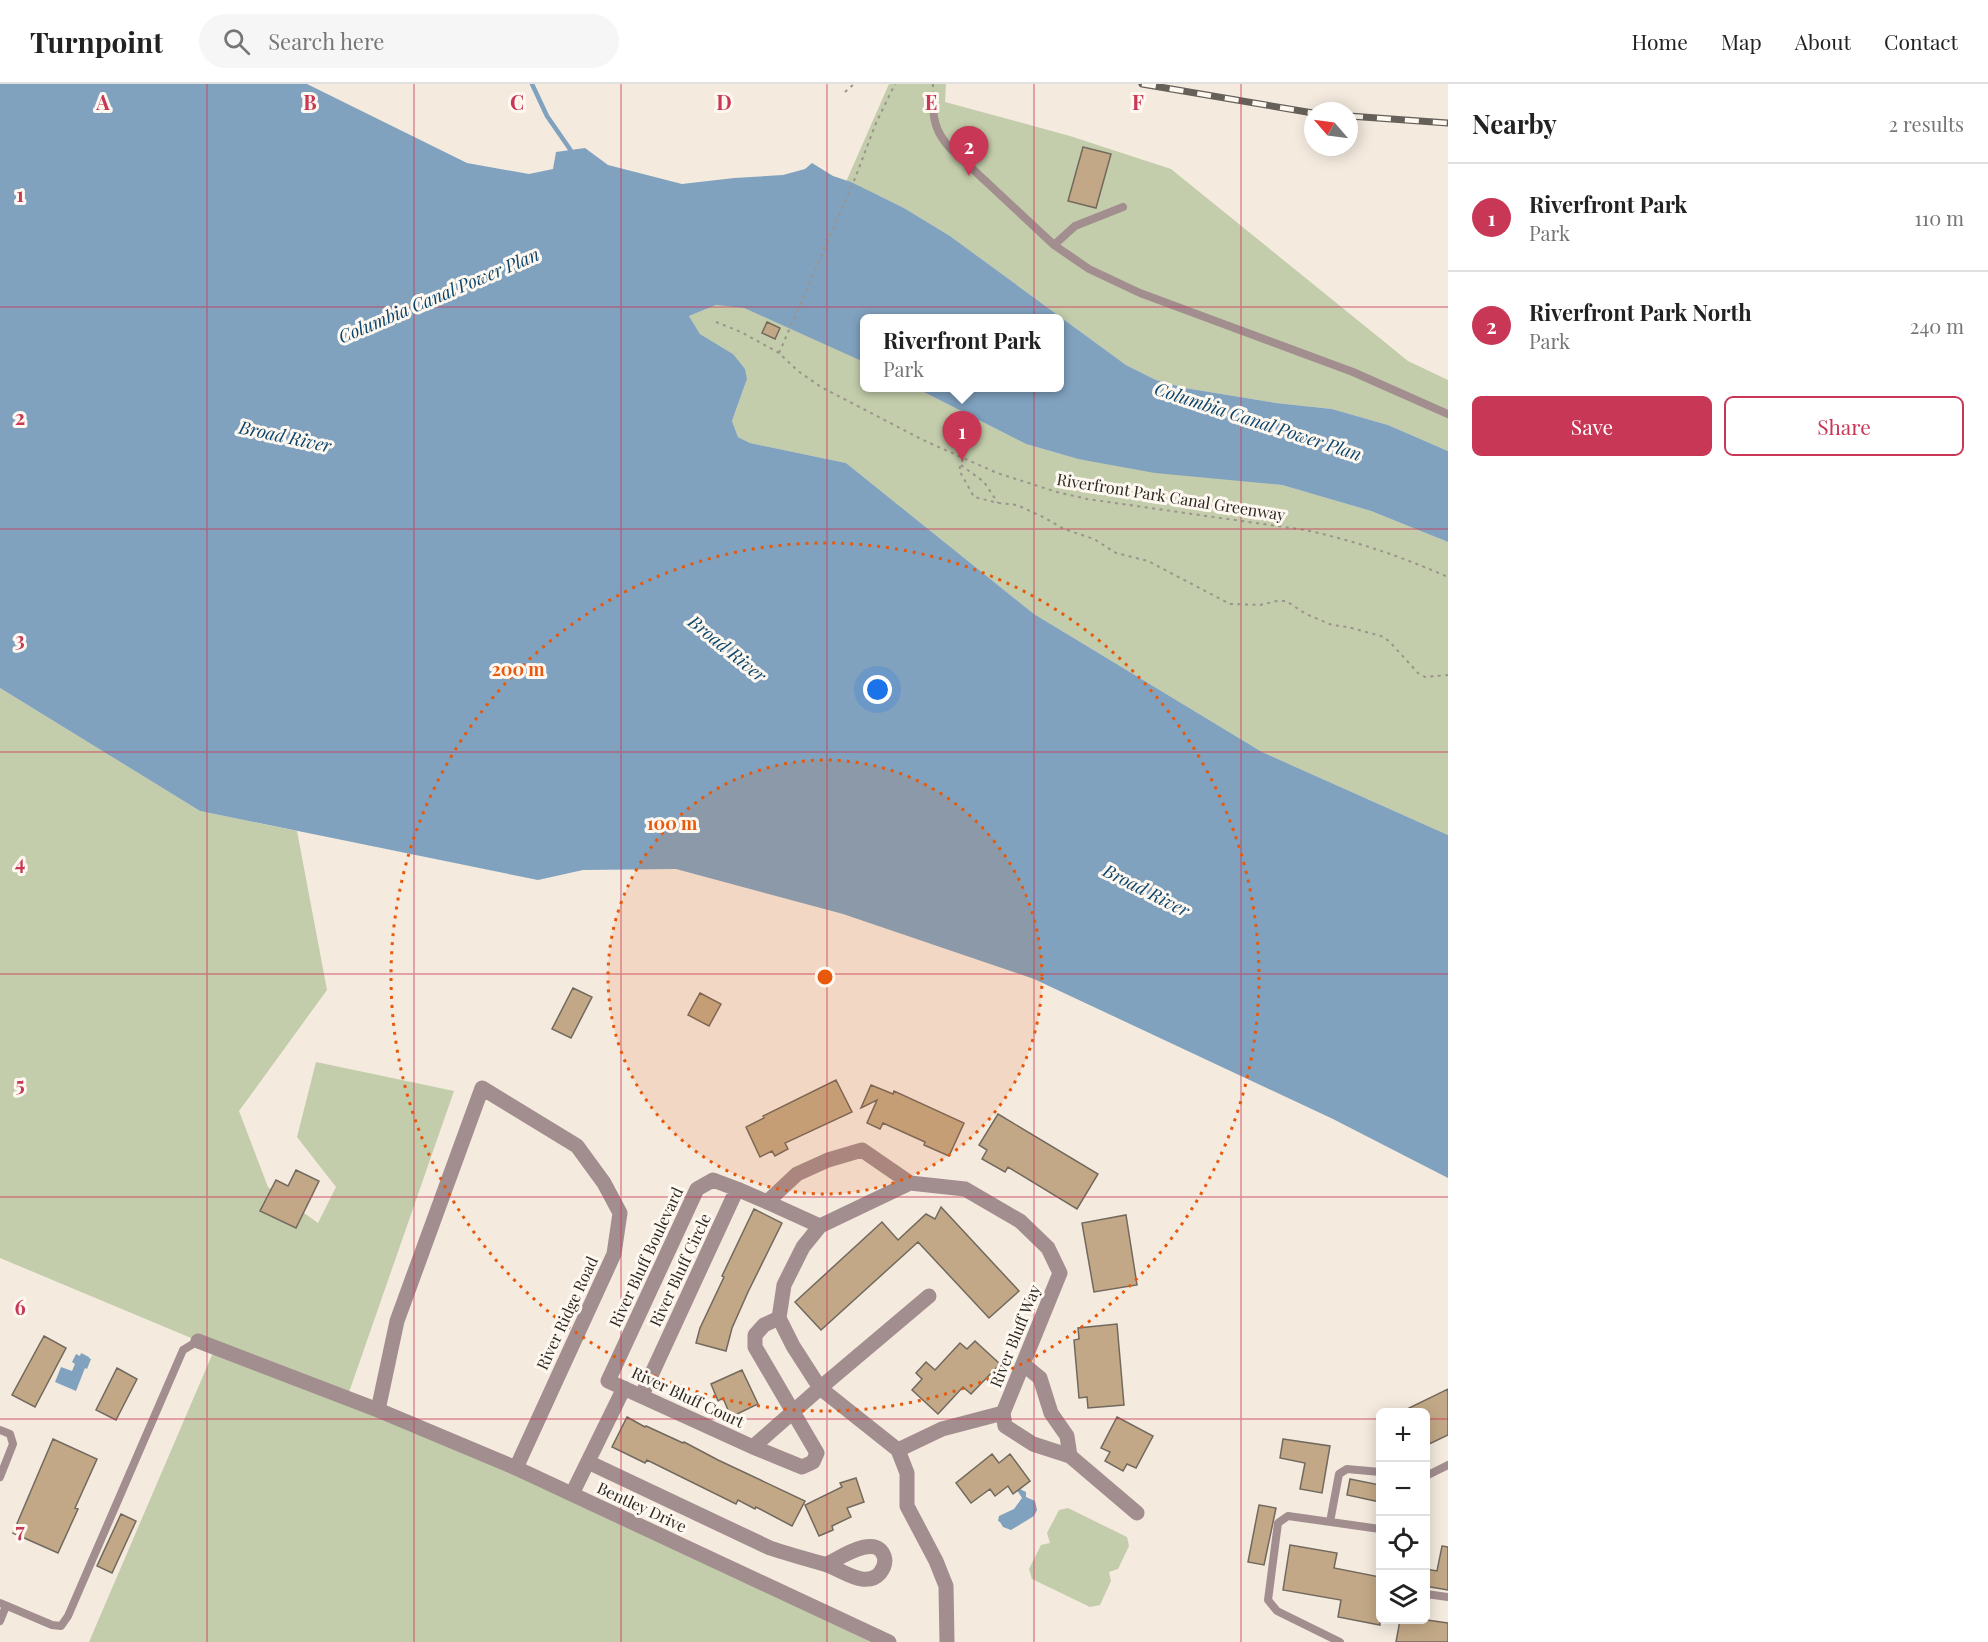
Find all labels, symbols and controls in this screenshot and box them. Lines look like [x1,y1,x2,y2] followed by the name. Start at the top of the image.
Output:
[199,14,619,68] search box
[30,23,163,60] text: Turnpoint
[220,25,253,58] icon: search
[268,26,384,56] text: Search here
[1632,27,1688,55] text: Home
[1721,27,1762,55] text: Map
[1795,27,1851,55] text: About
[1884,27,1958,55] text: Contact
[95,88,110,115] text: A
[303,88,317,115] text: B
[510,88,524,115] text: C
[716,88,732,115] text: D
[925,88,937,115] text: E
[1132,88,1144,115] text: F
[1304,102,1358,156] north arrow
[1472,106,1557,141] text: Nearby
[1889,110,1964,137] text: 2 results
[950,126,988,176] pin: 2
[16,180,24,207] text: 1
[1529,189,1687,219] text: Riverfront Park
[1488,204,1495,231] text: 1
[1914,204,1964,231] text: 110 m
[1529,219,1570,246] text: Park
[334,242,543,348] water label: Columbia Canal Power Plan
[1529,297,1752,327] text: Riverfront Park North
[1486,312,1497,339] text: 2
[1910,312,1964,339] text: 240 m
[860,314,1064,392] popup
[883,325,1041,355] text: Riverfront Park
[1529,327,1570,354] text: Park
[883,355,924,382] text: Park
[1152,376,1365,466] water label: Columbia Canal Power Plan
[1472,396,1712,456] button: Save
[1724,396,1964,456] button: Share
[15,403,25,430] text: 2
[942,412,982,461] pin: 1
[236,414,335,458] water label: Broad River
[1055,468,1287,525] street label: Riverfront Park Canal Greenway
[683,609,773,688] water label: Broad River
[15,625,25,652] text: 3
[491,657,545,681] text: 200 m
[863,675,892,704] your location
[647,811,698,835] text: 100 m
[15,848,25,875] text: 4
[1098,858,1195,923] water label: Broad River
[815,967,835,987] centre of rings
[15,1070,25,1097] text: 5
[604,1183,687,1330] street label: River Bluff Boulevard
[644,1210,715,1330] street label: River Bluff Circle
[531,1253,602,1373] street label: River Ridge Road
[984,1281,1045,1390] street label: River Bluff Way
[14,1293,26,1320] text: 6
[629,1361,748,1432] street label: River Bluff Court
[1376,1408,1430,1624] map controls
[1376,1408,1430,1462] button: +
[1376,1462,1430,1516] button: −
[594,1477,690,1536] street label: Bentley Drive
[15,1516,25,1543] text: 7
[1376,1516,1430,1570] button: locate
[1376,1570,1430,1624] button: layers

